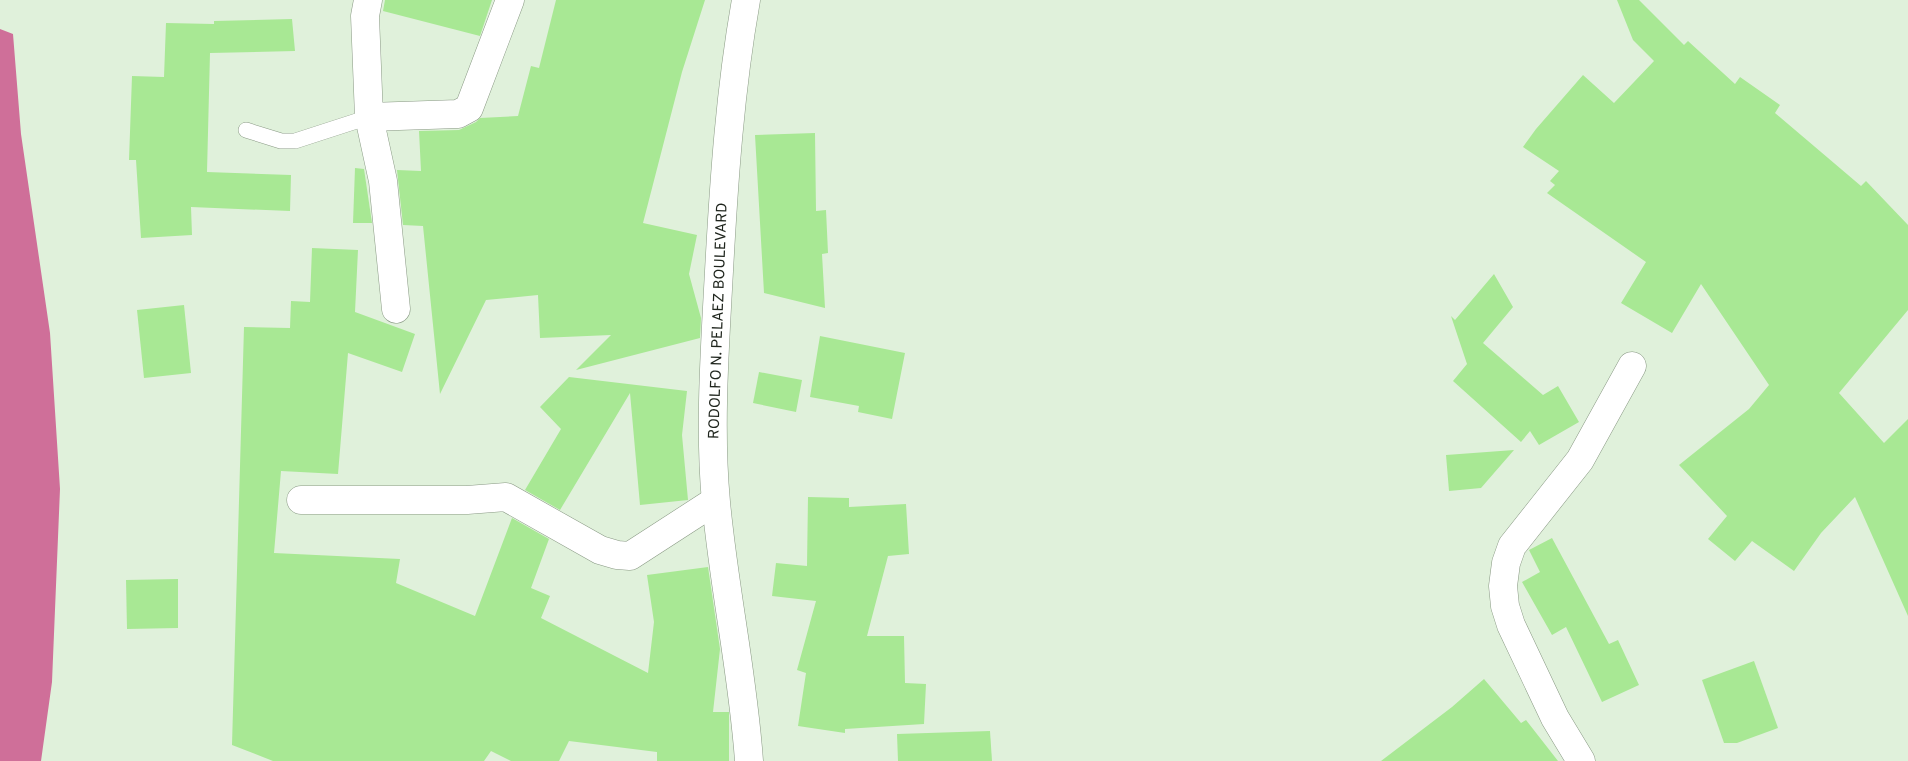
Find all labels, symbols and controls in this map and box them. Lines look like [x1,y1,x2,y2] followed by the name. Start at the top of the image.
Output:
[705,202,733,440] street label: RODOLFO N. PELAEZ BOULEVARD

